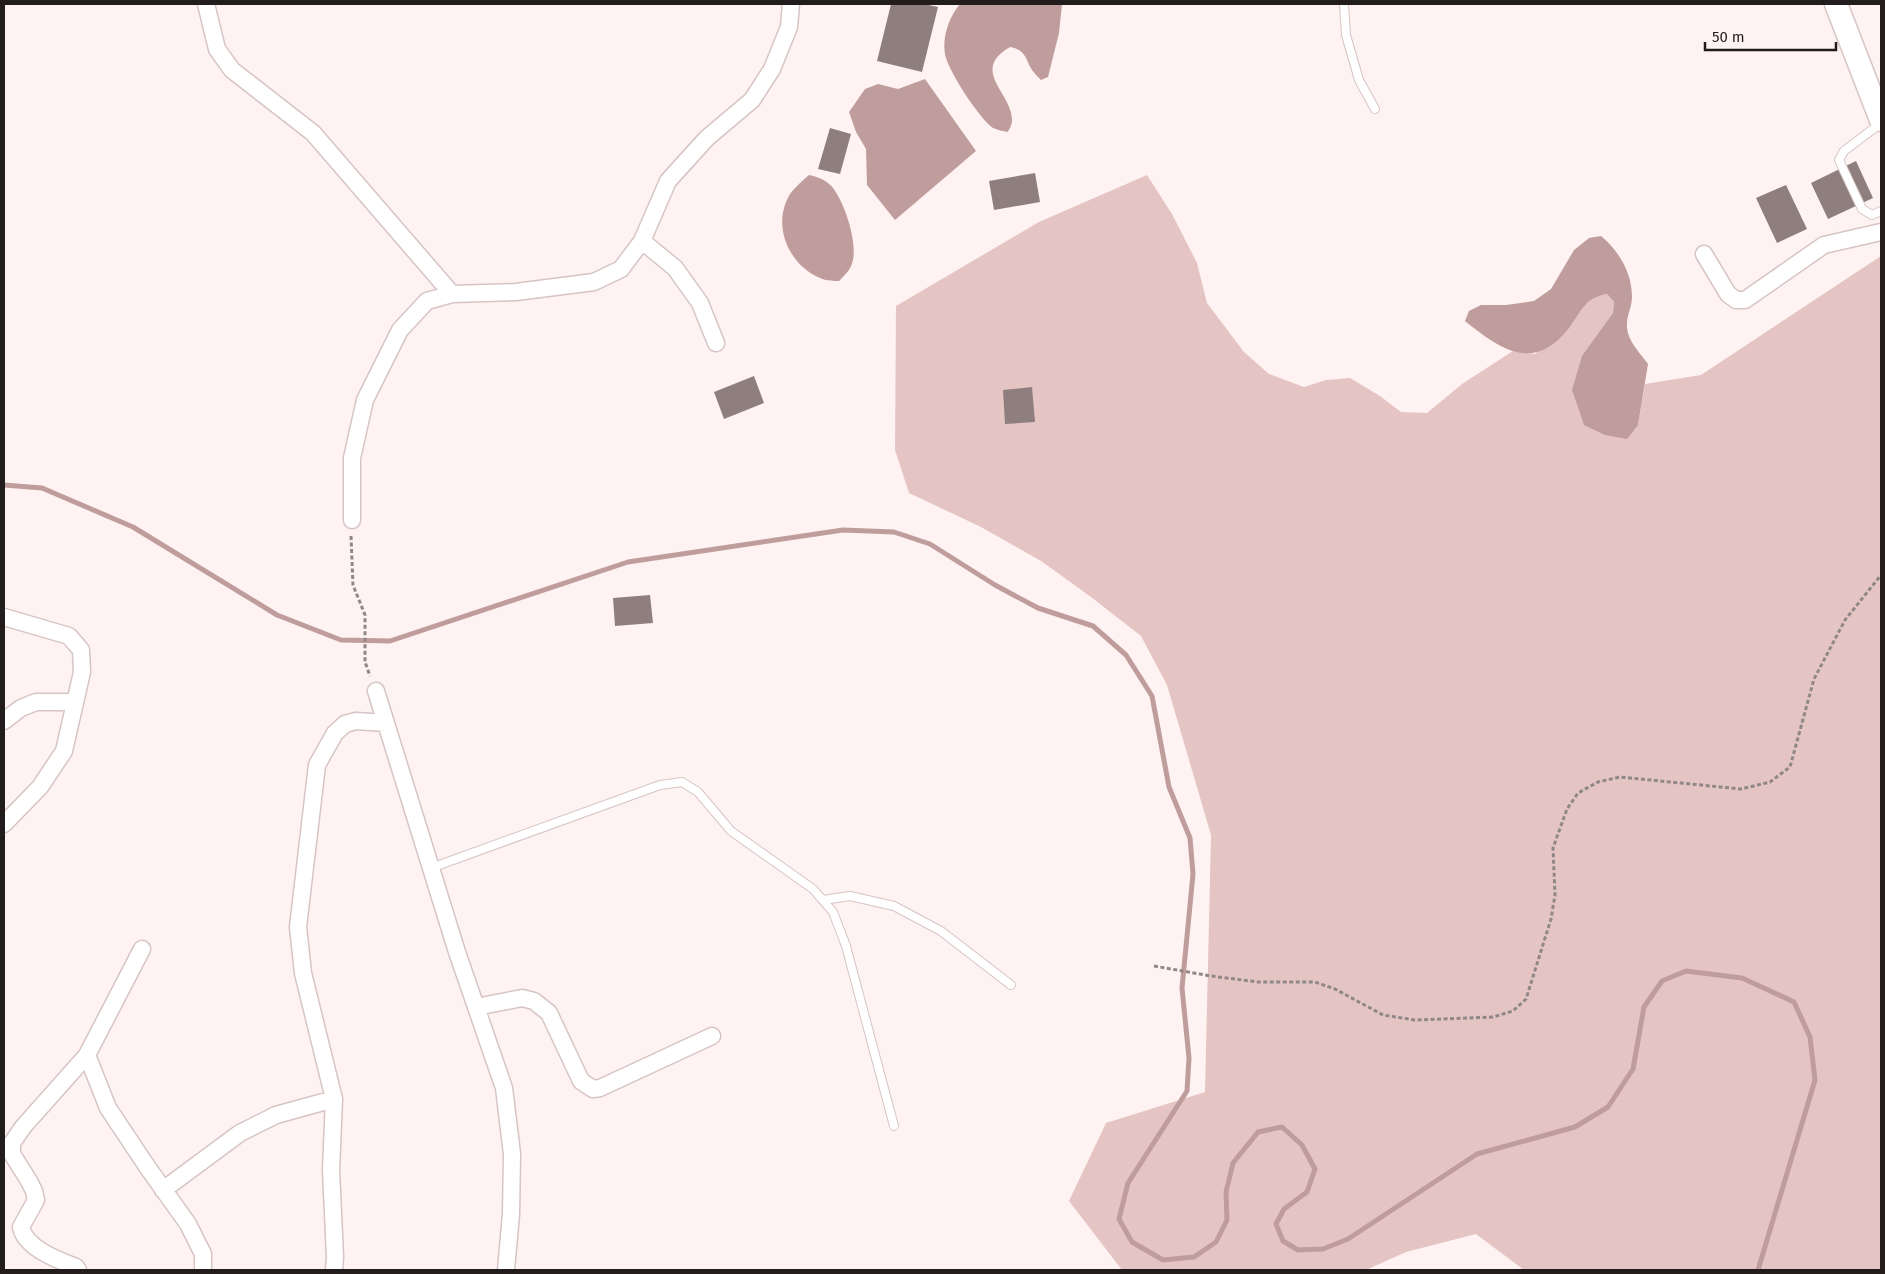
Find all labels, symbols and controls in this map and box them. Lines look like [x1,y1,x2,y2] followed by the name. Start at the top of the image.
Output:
[1705,20,1836,52] scale bar
[1712,28,1745,46] text: 50 m

